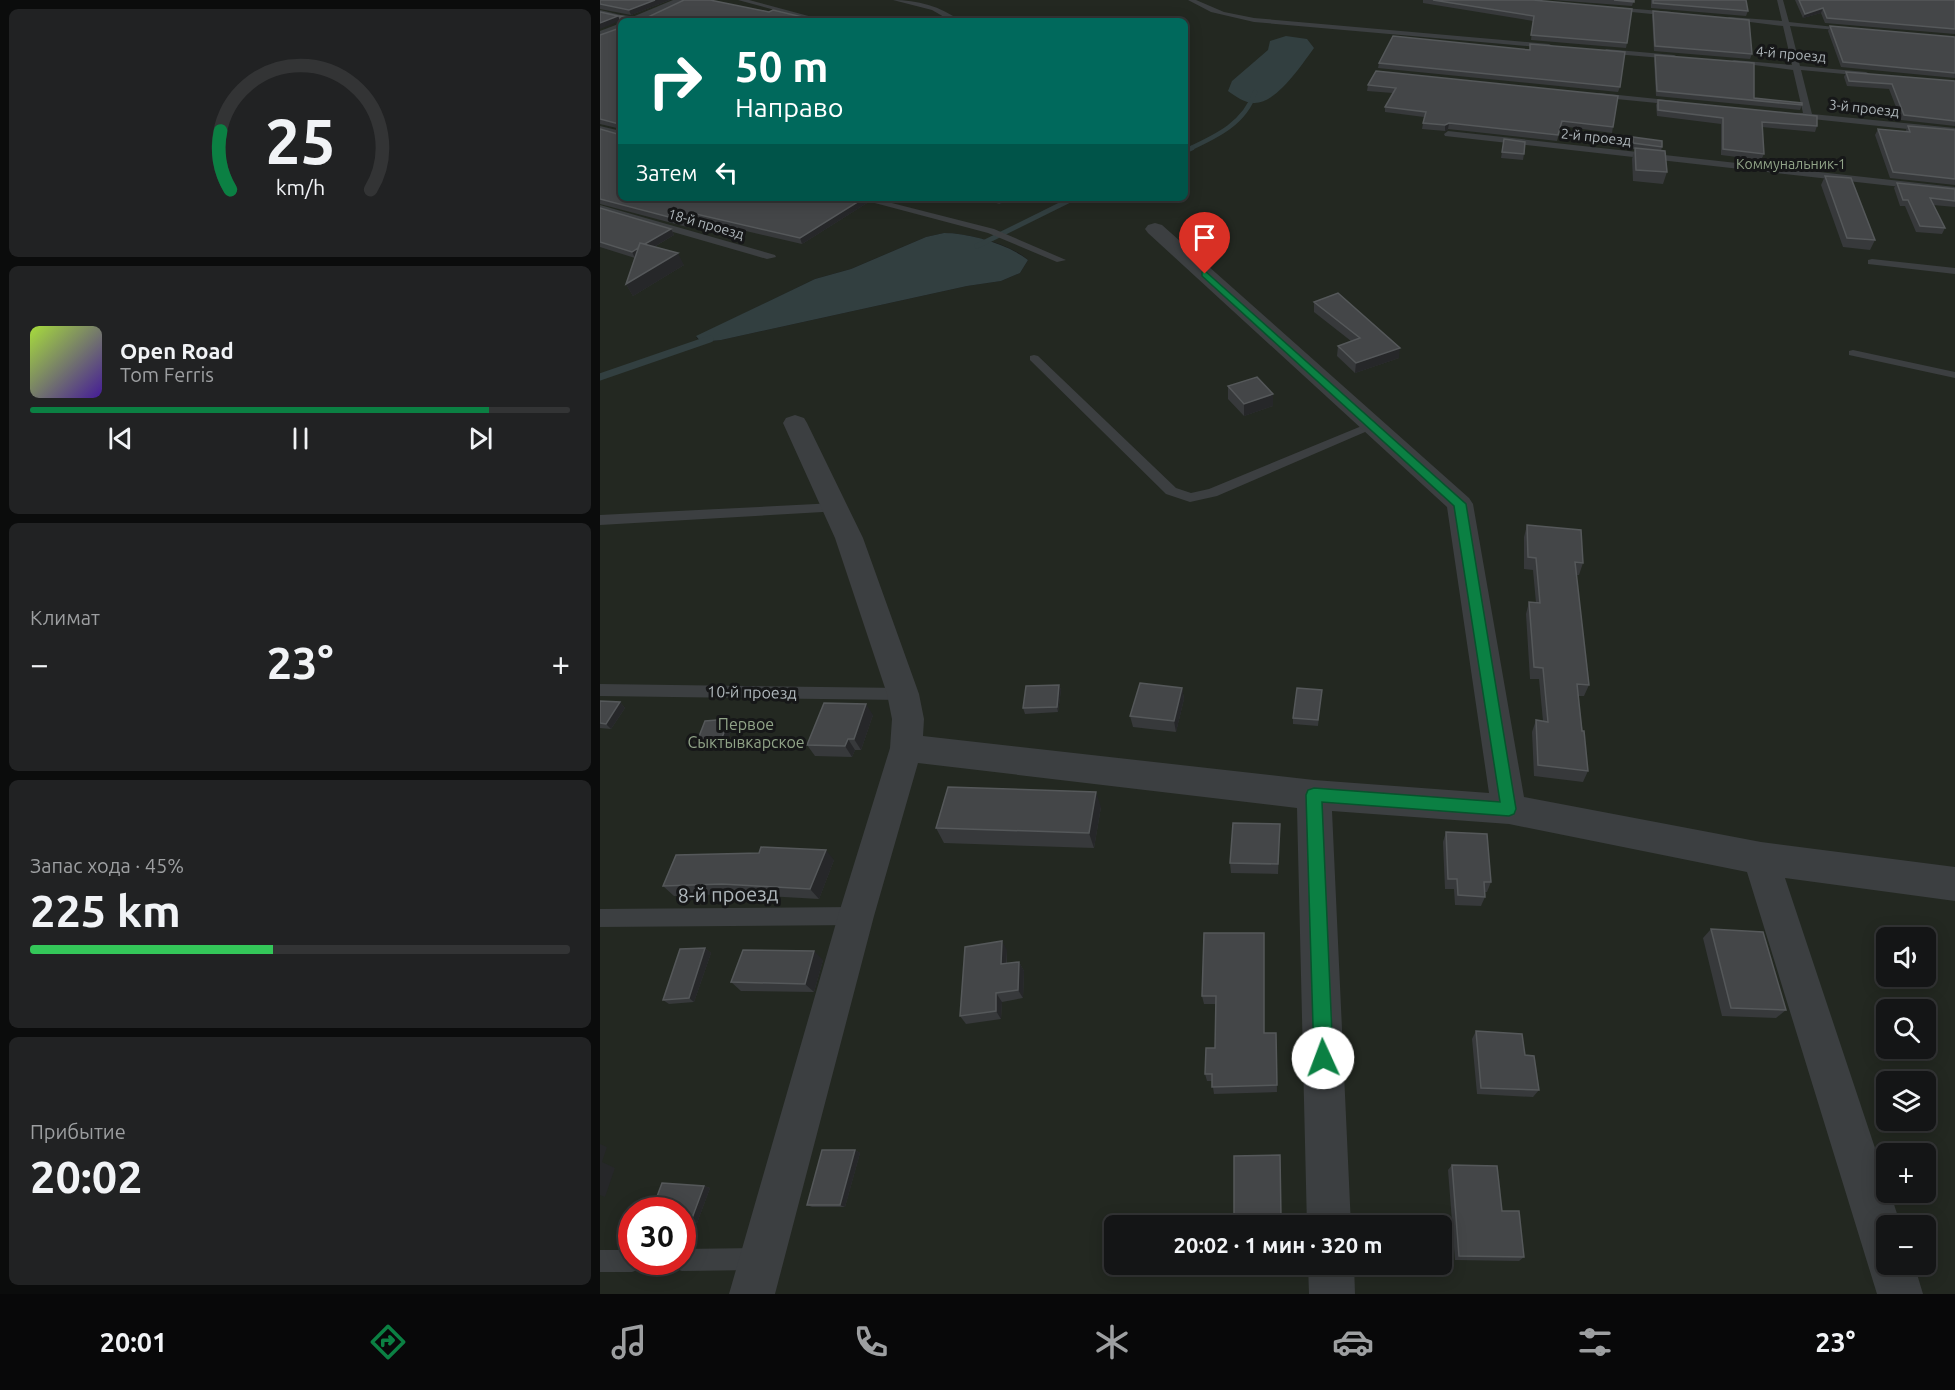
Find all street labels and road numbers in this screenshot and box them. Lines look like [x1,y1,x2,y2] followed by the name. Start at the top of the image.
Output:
[1755,43,1827,65] street label: 4-й проезд
[1828,96,1900,120] street label: 3-й проезд
[1560,125,1632,149] street label: 2-й проезд
[666,206,746,242] street label: 18-й проезд
[707,682,797,702] street label: 10-й проезд
[677,882,779,906] street label: 8-й проезд

